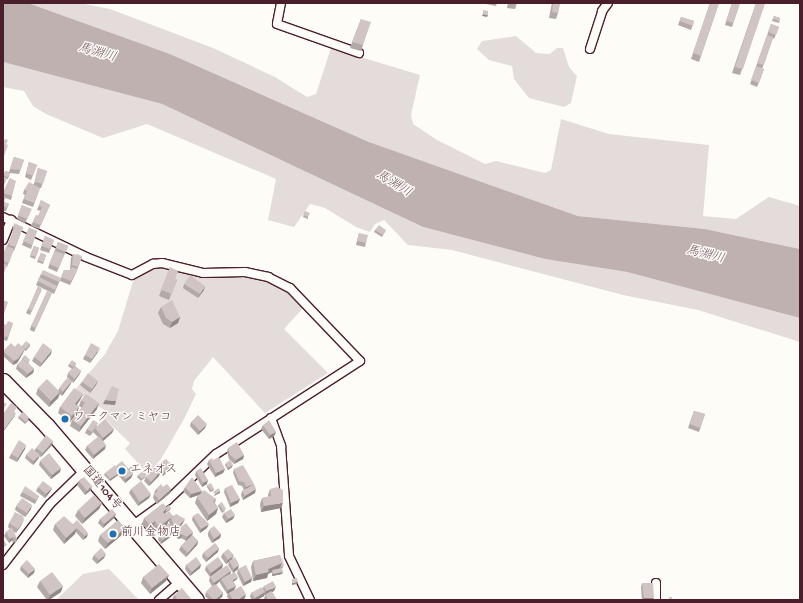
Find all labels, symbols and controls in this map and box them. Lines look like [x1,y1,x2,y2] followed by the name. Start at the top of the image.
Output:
[76,41,118,67] water label: 馬淵川
[372,168,414,202] water label: 馬淵川
[684,244,726,268] water label: 馬淵川
[73,412,172,426] place label: ワークマン ミヤコ
[60,414,70,424] marker: ワークマン ミヤコ
[78,464,124,514] street label: 国道104号
[130,464,178,478] place label: エネオス
[117,466,127,476] marker: エネオス
[121,527,181,541] place label: 前川金物店
[108,529,118,539] marker: 前川金物店

